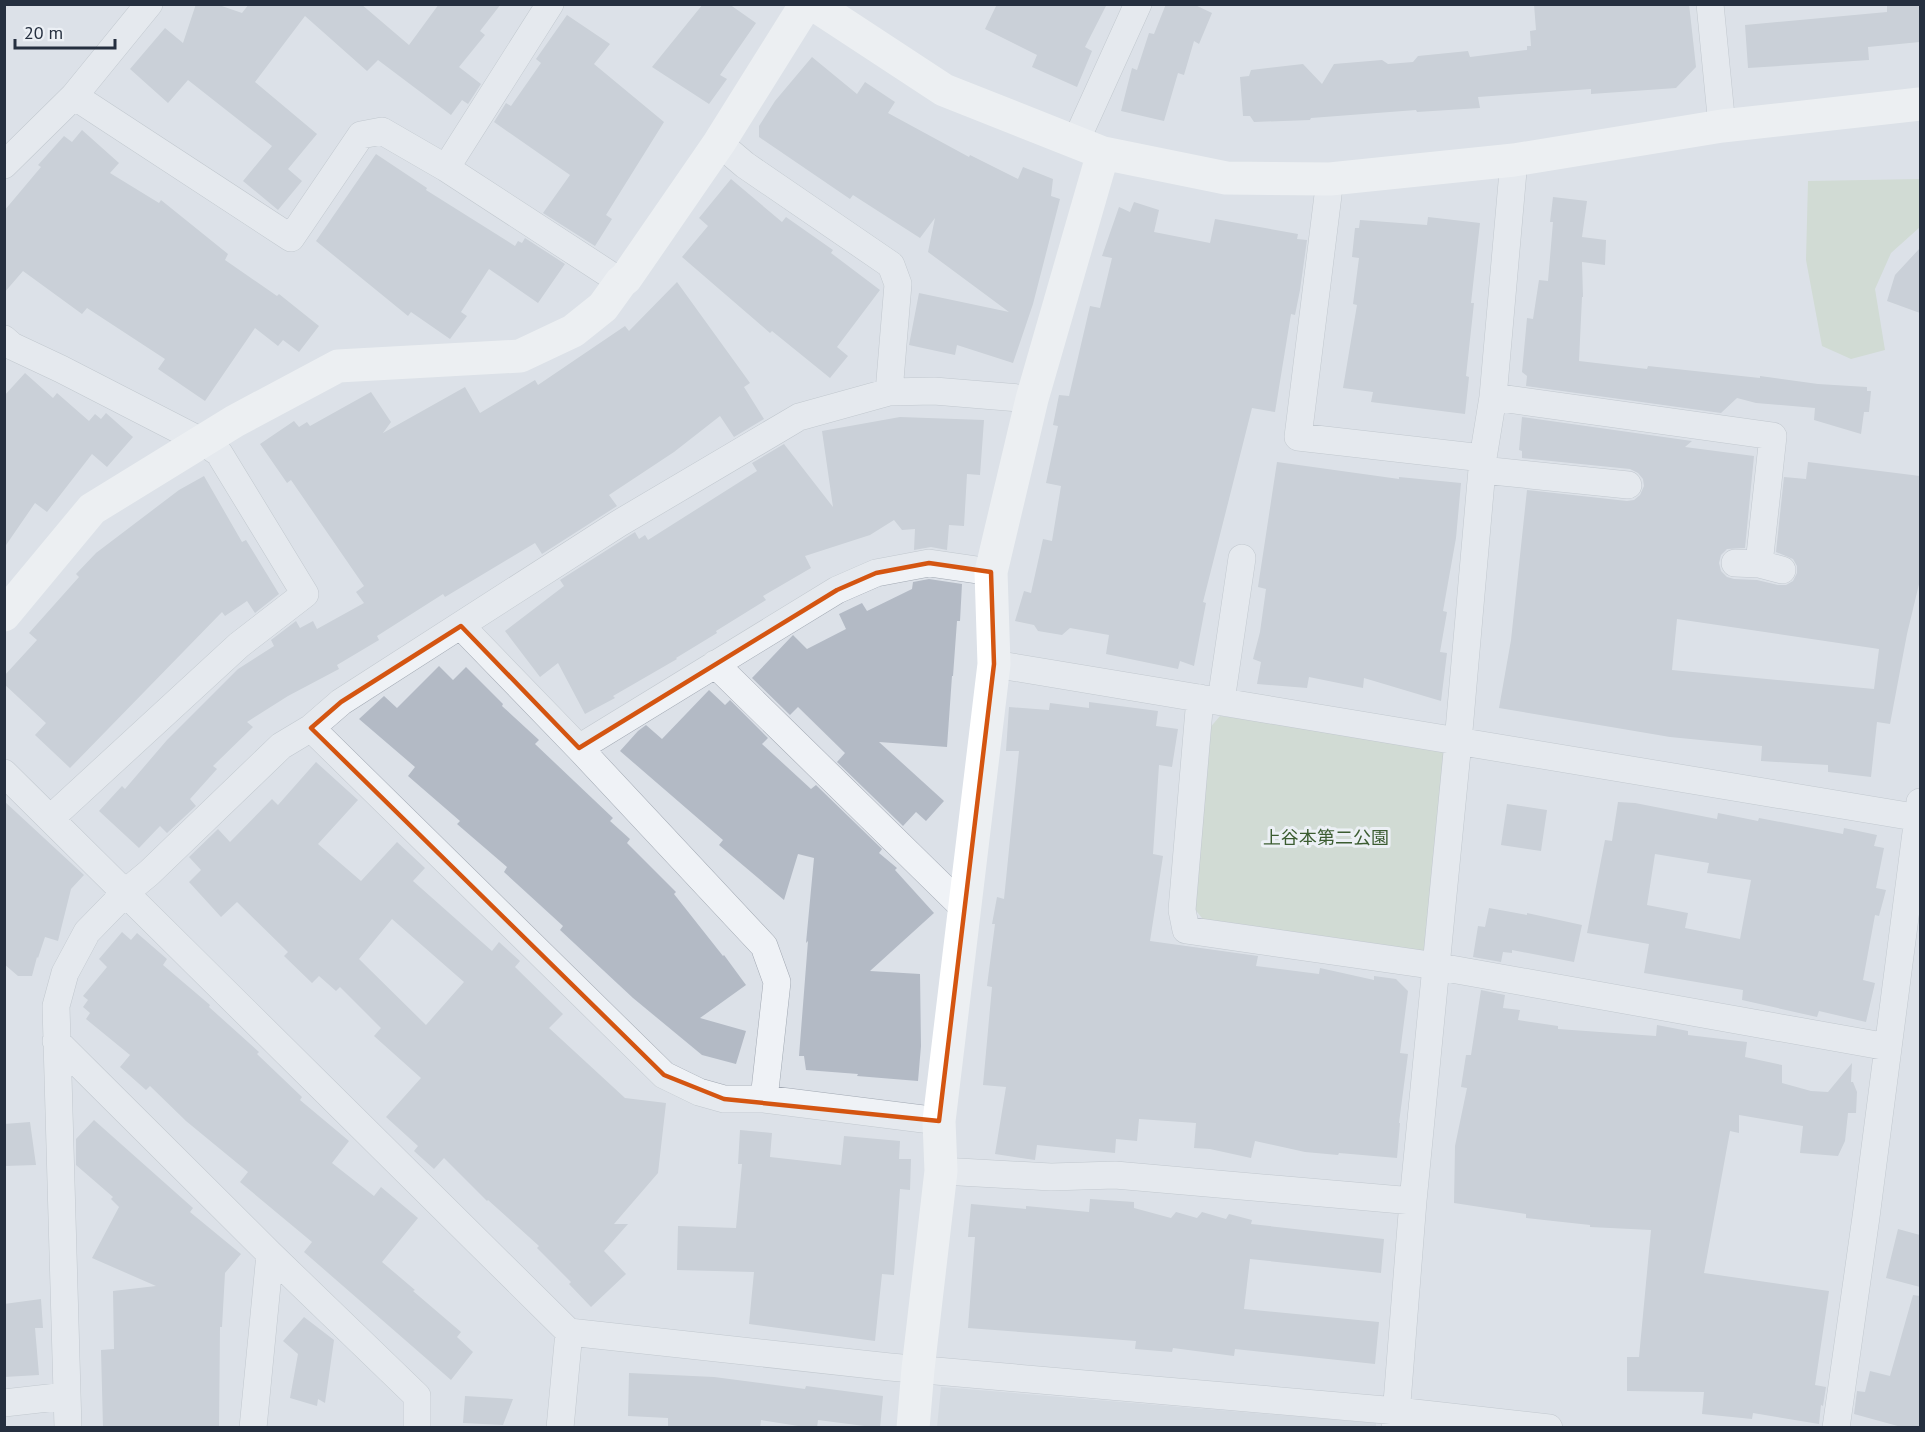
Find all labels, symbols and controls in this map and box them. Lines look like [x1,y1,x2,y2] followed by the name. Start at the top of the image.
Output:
[15,12,116,50] scale bar
[24,21,63,44] text: 20 m
[1263,826,1389,849] park label: 上谷本第二公園

